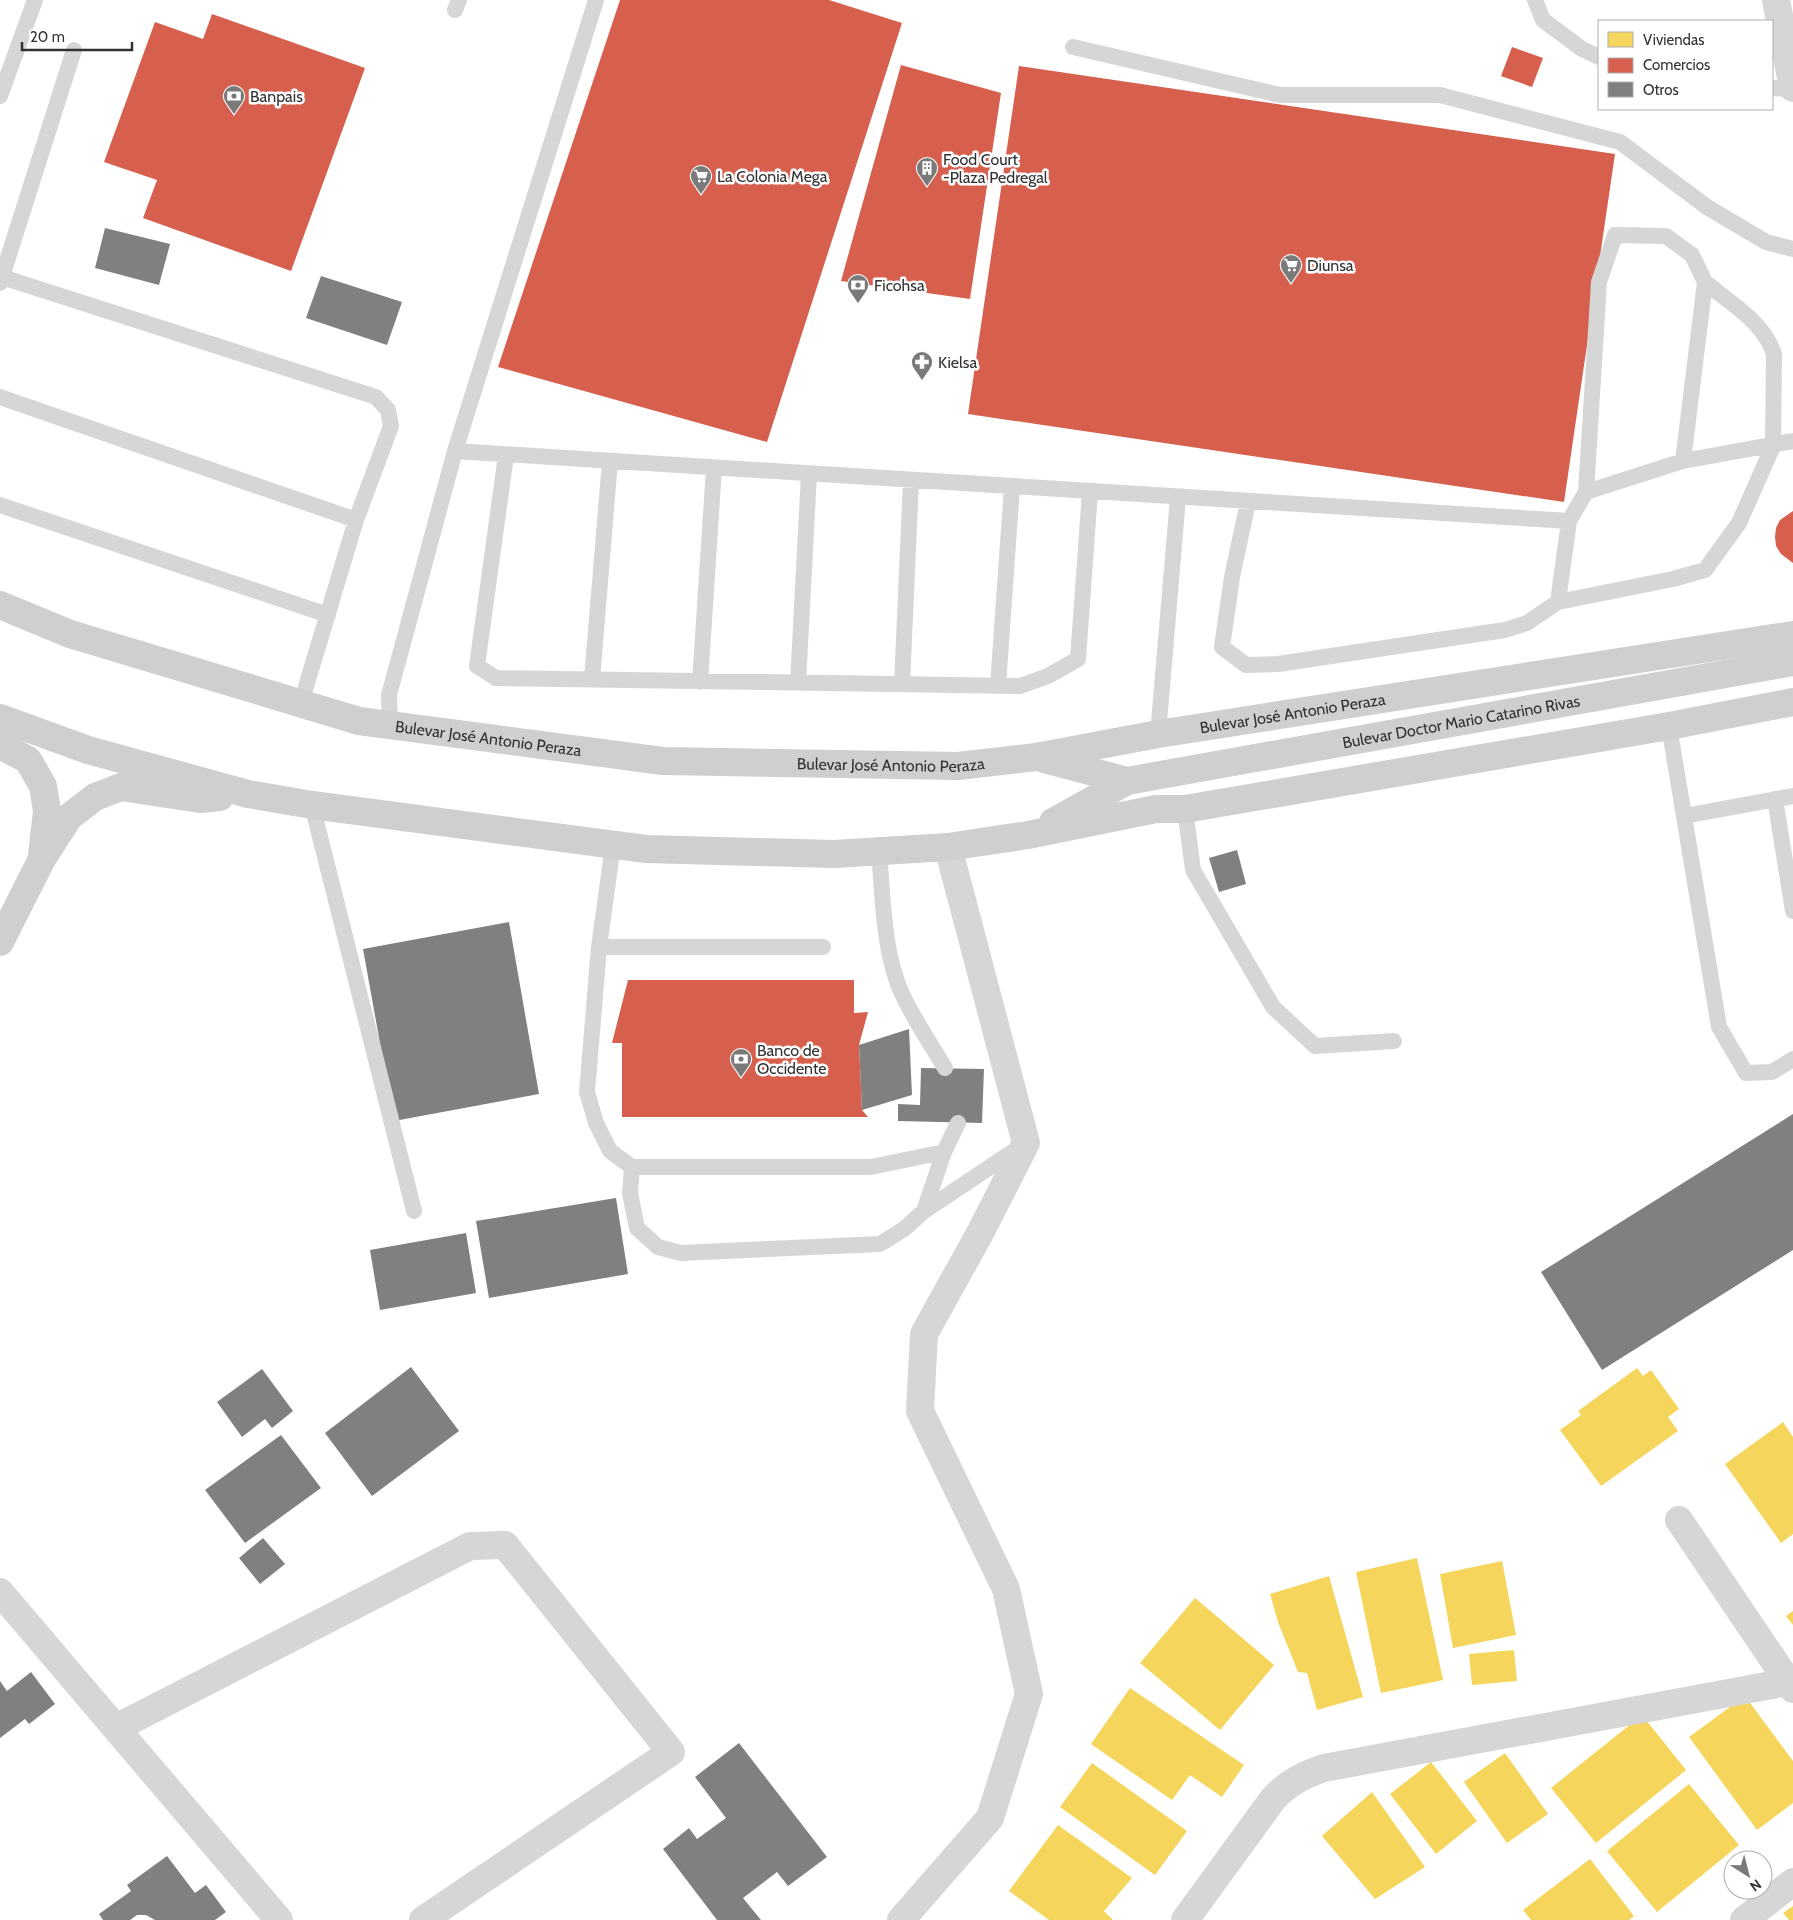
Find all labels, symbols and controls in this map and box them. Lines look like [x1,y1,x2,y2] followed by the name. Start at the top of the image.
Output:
[22,20,132,52] scale bar
[1598,20,1773,110] legend
[30,28,65,46] text: 20 m
[1643,31,1704,49] text: Viviendas
[1643,56,1710,74] text: Comercios
[1643,81,1679,99] text: Otros
[222,84,246,115] bank icon: Banpais
[250,87,303,106] place label: Banpais
[943,150,1048,187] place label: Food Court -Plaza Pedregal
[915,156,939,187] building icon: Food Court -Plaza Pedregal
[689,164,713,195] supermarket icon: La Colonia Mega
[717,167,828,186] place label: La Colonia Mega
[1279,253,1303,284] supermarket icon: Diunsa
[1307,256,1354,275] place label: Diunsa
[846,273,870,304] bank icon: Ficohsa
[874,276,925,295] place label: Ficohsa
[910,350,934,381] pharmacy icon: Kielsa
[938,353,977,372] place label: Kielsa
[1198,690,1387,737] street label: Bulevar José Antonio Peraza
[1341,691,1582,752] street label: Bulevar Doctor Mario Catarino Rivas
[394,717,583,760] street label: Bulevar José Antonio Peraza
[797,754,986,776] street label: Bulevar José Antonio Peraza
[757,1041,826,1078] place label: Banco de Occidente
[729,1047,753,1078] bank icon: Banco de Occidente
[1723,1850,1773,1900] north arrow
[1746,1875,1765,1896] text: N

